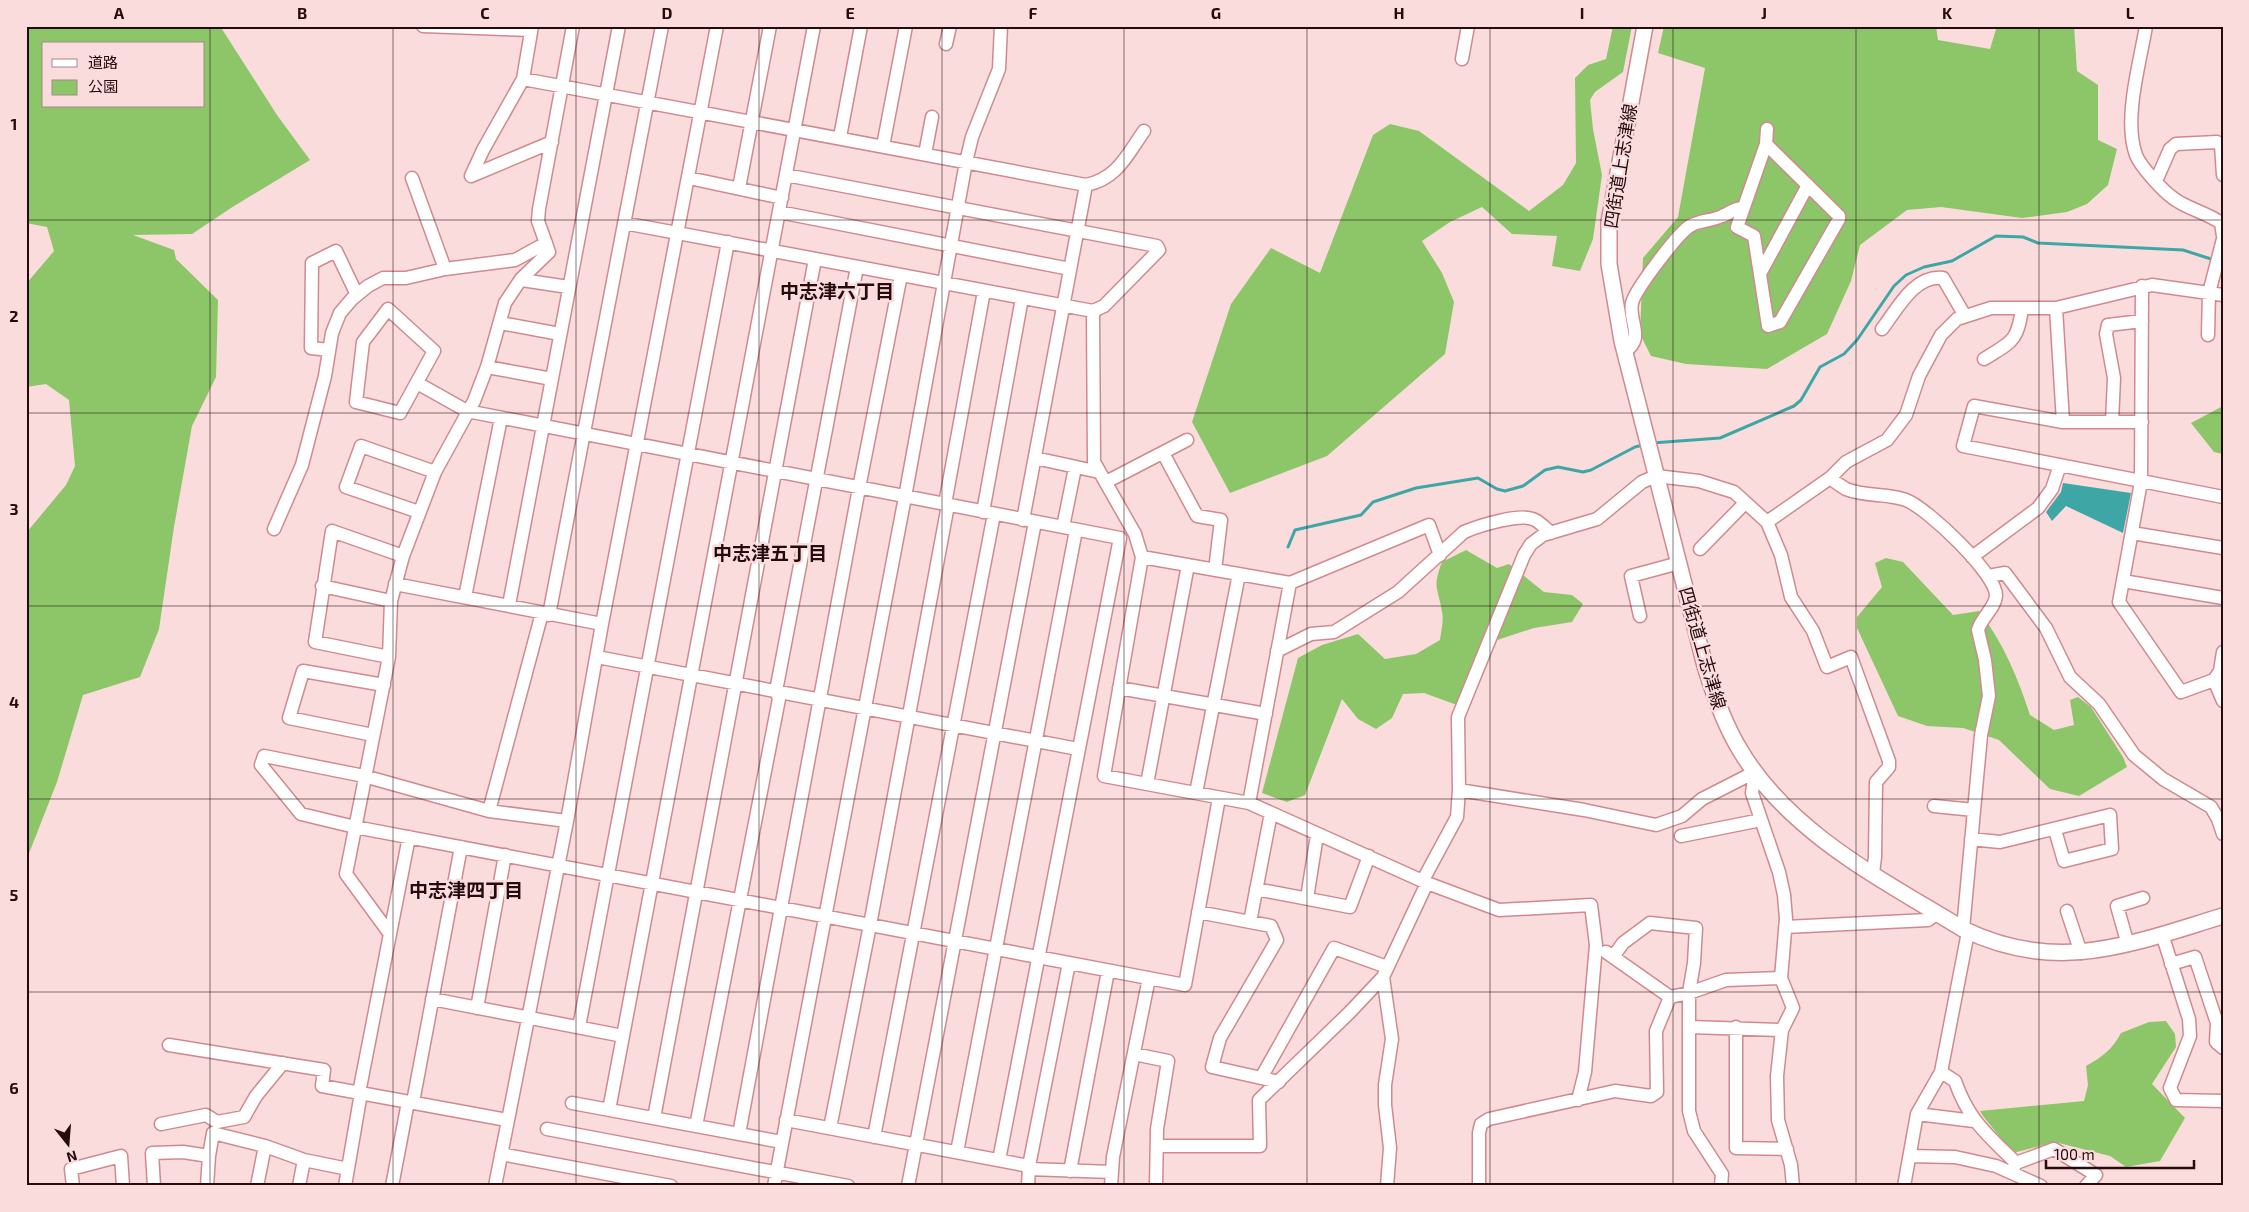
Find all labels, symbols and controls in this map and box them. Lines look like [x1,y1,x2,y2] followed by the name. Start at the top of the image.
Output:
[114,3,125,22] text: A
[297,3,307,22] text: B
[480,3,490,22] text: C
[662,3,673,22] text: D
[845,3,855,22] text: E
[1029,3,1038,22] text: F
[1211,3,1221,22] text: G
[1393,3,1405,22] text: H
[1580,3,1584,22] text: I
[1761,3,1767,22] text: J
[1942,3,1953,22] text: K
[2126,3,2135,22] text: L
[42,42,205,108] legend
[88,53,118,71] text: 道路
[88,77,118,95] text: 公園
[1599,102,1641,230] street label: 四街道上志津線
[11,114,17,133] text: 1
[780,279,894,302] district label: 中志津六丁目
[9,306,19,325] text: 2
[9,499,19,518] text: 3
[713,541,827,564] district label: 中志津五丁目
[1675,584,1731,712] street label: 四街道上志津線
[9,692,19,711] text: 4
[409,878,523,901] district label: 中志津四丁目
[10,885,19,904] text: 5
[9,1078,19,1097] text: 6
[42,1120,92,1170] north arrow
[2046,1137,2194,1169] scale bar
[2054,1145,2095,1163] text: 100 m
[65,1147,79,1167] text: N

